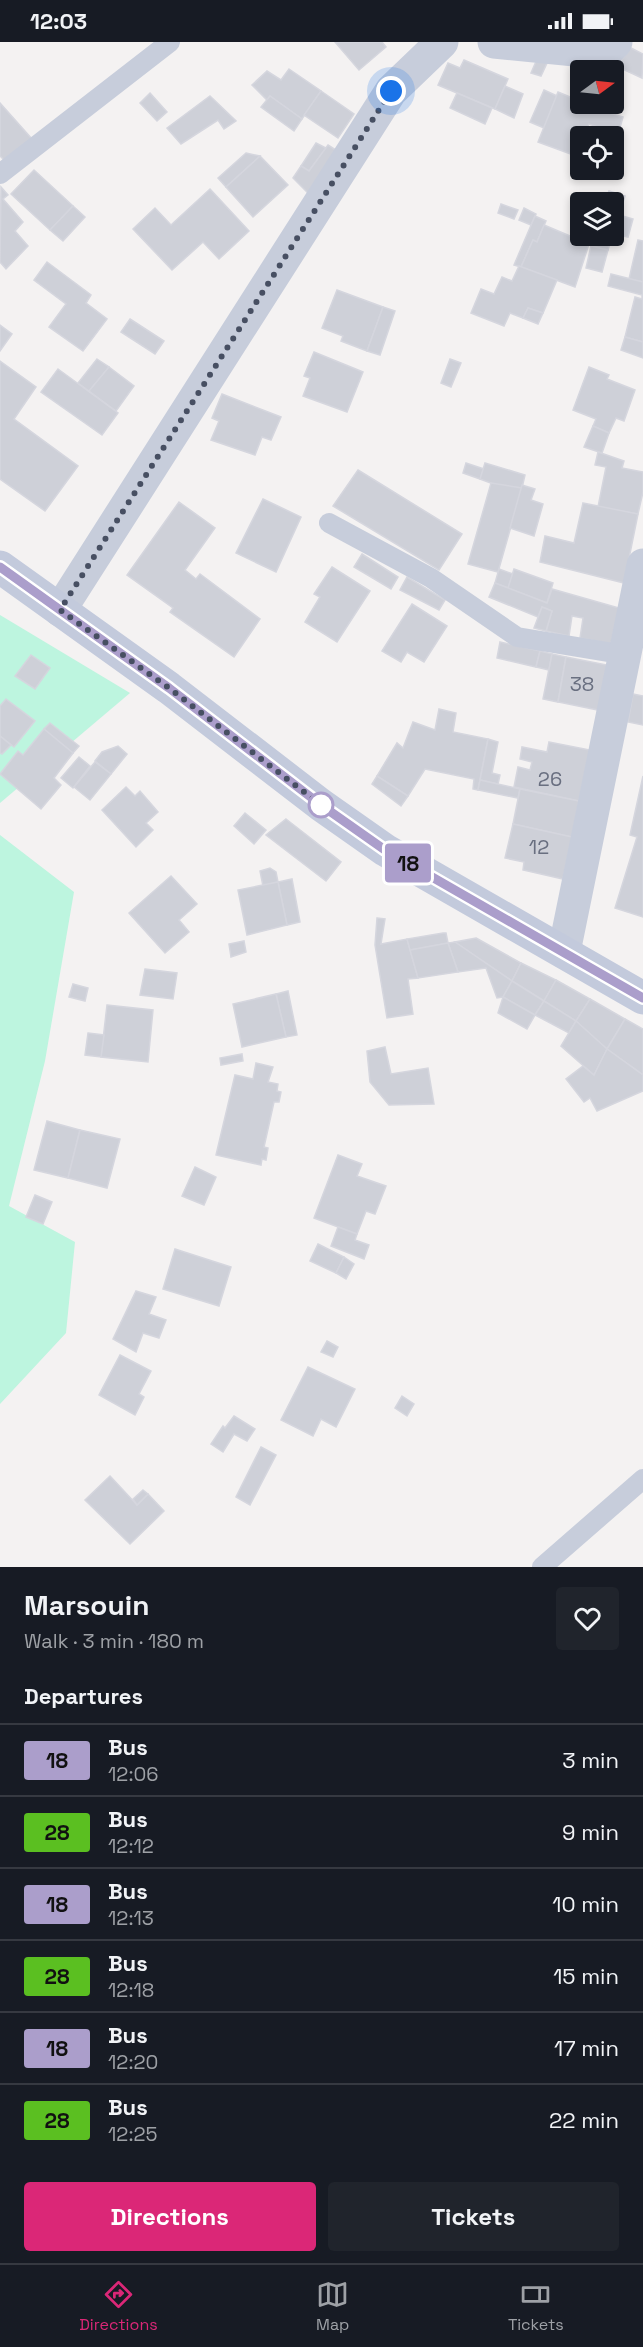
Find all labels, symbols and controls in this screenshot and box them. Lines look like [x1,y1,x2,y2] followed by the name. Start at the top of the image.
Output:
[30,7,87,35] text: 12:03
[570,60,624,114] north arrow
[570,60,624,246] map controls
[376,76,406,106] your location
[570,126,624,180] button: locate
[570,192,624,246] button: layers
[570,671,594,697] house number: 38
[538,766,562,792] house number: 26
[308,792,334,818] unlabelled marker
[529,834,549,860] house number: 12
[381,844,435,882] line badge: 18
[397,850,419,877] text: 18
[24,1587,149,1623] text: Marsouin
[556,1587,619,1650] button: heart
[24,1628,204,1654] text: Walk · 3 min · 180 m
[24,1682,143,1710] text: Departures
[108,1733,148,1761] text: Bus
[562,1746,619,1774] text: 3 min
[46,1747,68,1774] text: 18
[108,1761,159,1787] text: 12:06
[108,1805,148,1833] text: Bus
[562,1818,619,1846] text: 9 min
[44,1819,70,1846] text: 28
[108,1833,154,1859] text: 12:12
[108,1877,148,1905] text: Bus
[552,1890,619,1918] text: 10 min
[46,1891,68,1918] text: 18
[108,1905,154,1931] text: 12:13
[108,1949,148,1977] text: Bus
[553,1962,619,1990] text: 15 min
[44,1963,70,1990] text: 28
[108,1977,154,2003] text: 12:18
[108,2021,148,2049] text: Bus
[554,2034,619,2062] text: 17 min
[46,2035,68,2062] text: 18
[108,2049,158,2075] text: 12:20
[108,2093,148,2121] text: Bus
[549,2106,619,2134] text: 22 min
[44,2107,70,2134] text: 28
[108,2121,158,2147] text: 12:25
[24,2182,316,2251] button: Directions
[328,2182,619,2251] button: Tickets
[79,2278,158,2335] tab: Directions
[316,2278,349,2335] tab: Map
[508,2278,564,2335] tab: Tickets

